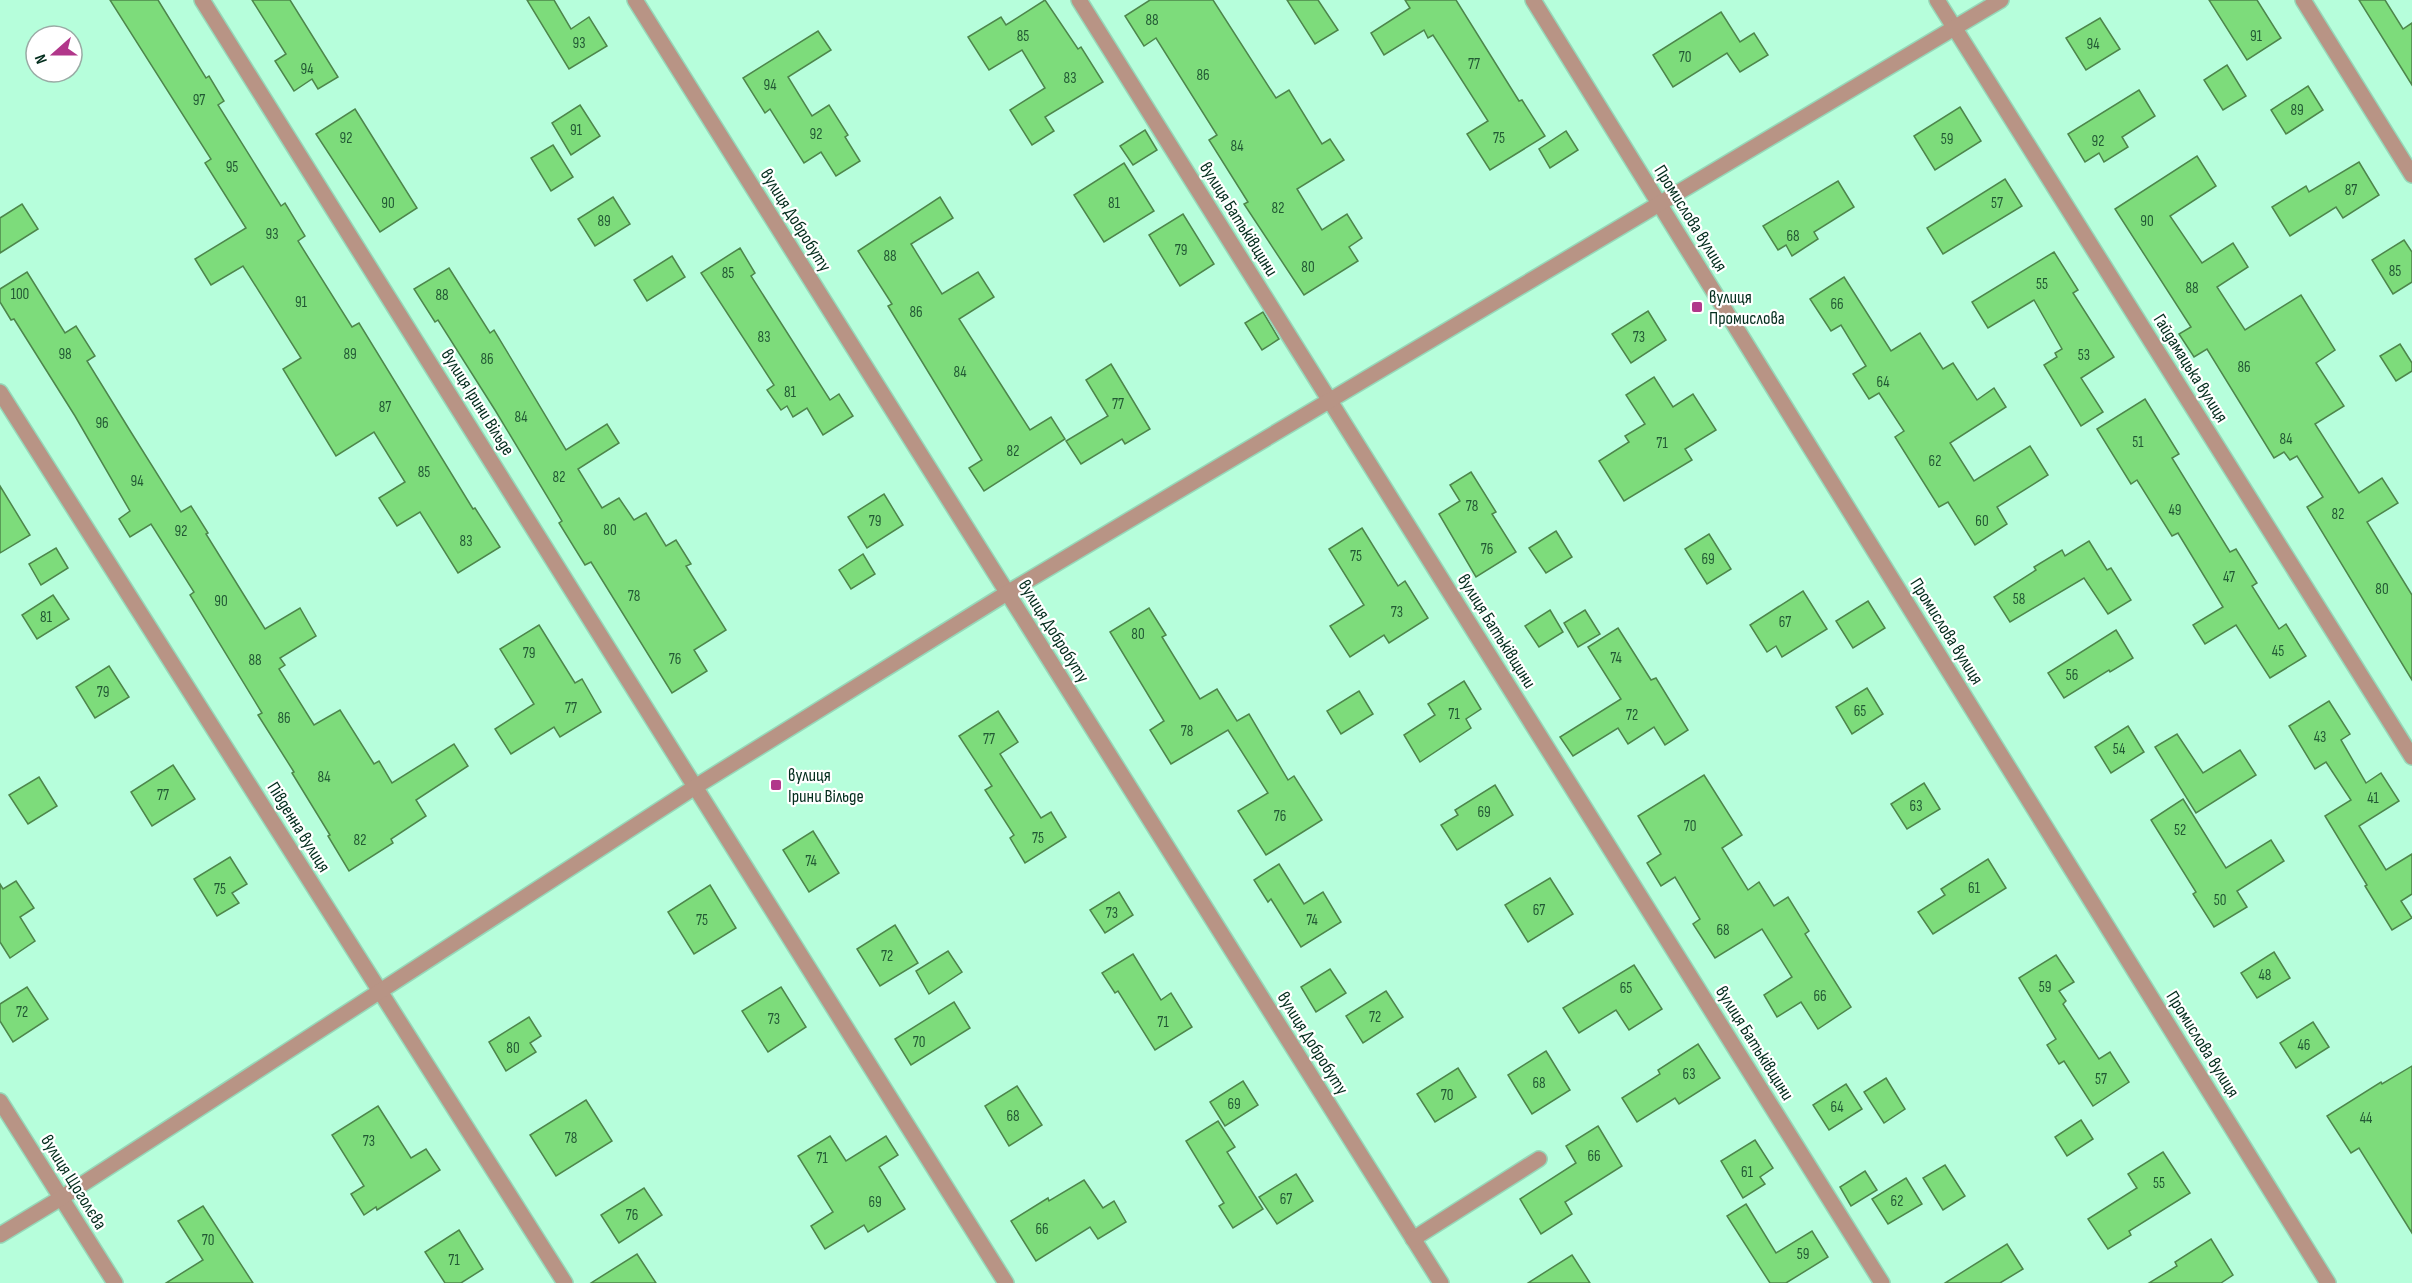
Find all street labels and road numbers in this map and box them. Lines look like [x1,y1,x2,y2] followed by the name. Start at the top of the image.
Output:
[1195,158,1282,280] street label: вулиця Батьківщини
[1649,161,1732,275] street label: Промислова вулиця
[756,165,835,275] street label: вулиця Добробуту
[2149,310,2232,426] street label: Гайдамацька вулиця
[437,345,519,459] street label: вулиця Ірини Вільде
[1453,570,1540,692] street label: вулиця Батьківщини
[1905,574,1988,688] street label: Промислова вулиця
[1014,576,1093,686] street label: вулиця Добробуту
[263,778,335,876] street label: Південна вулиця
[1711,982,1798,1104] street label: вулиця Батьківщини
[2161,987,2244,1101] street label: Промислова вулиця
[1273,988,1352,1098] street label: вулиця Добробуту
[36,1131,111,1233] street label: вулиця Щоголєва

